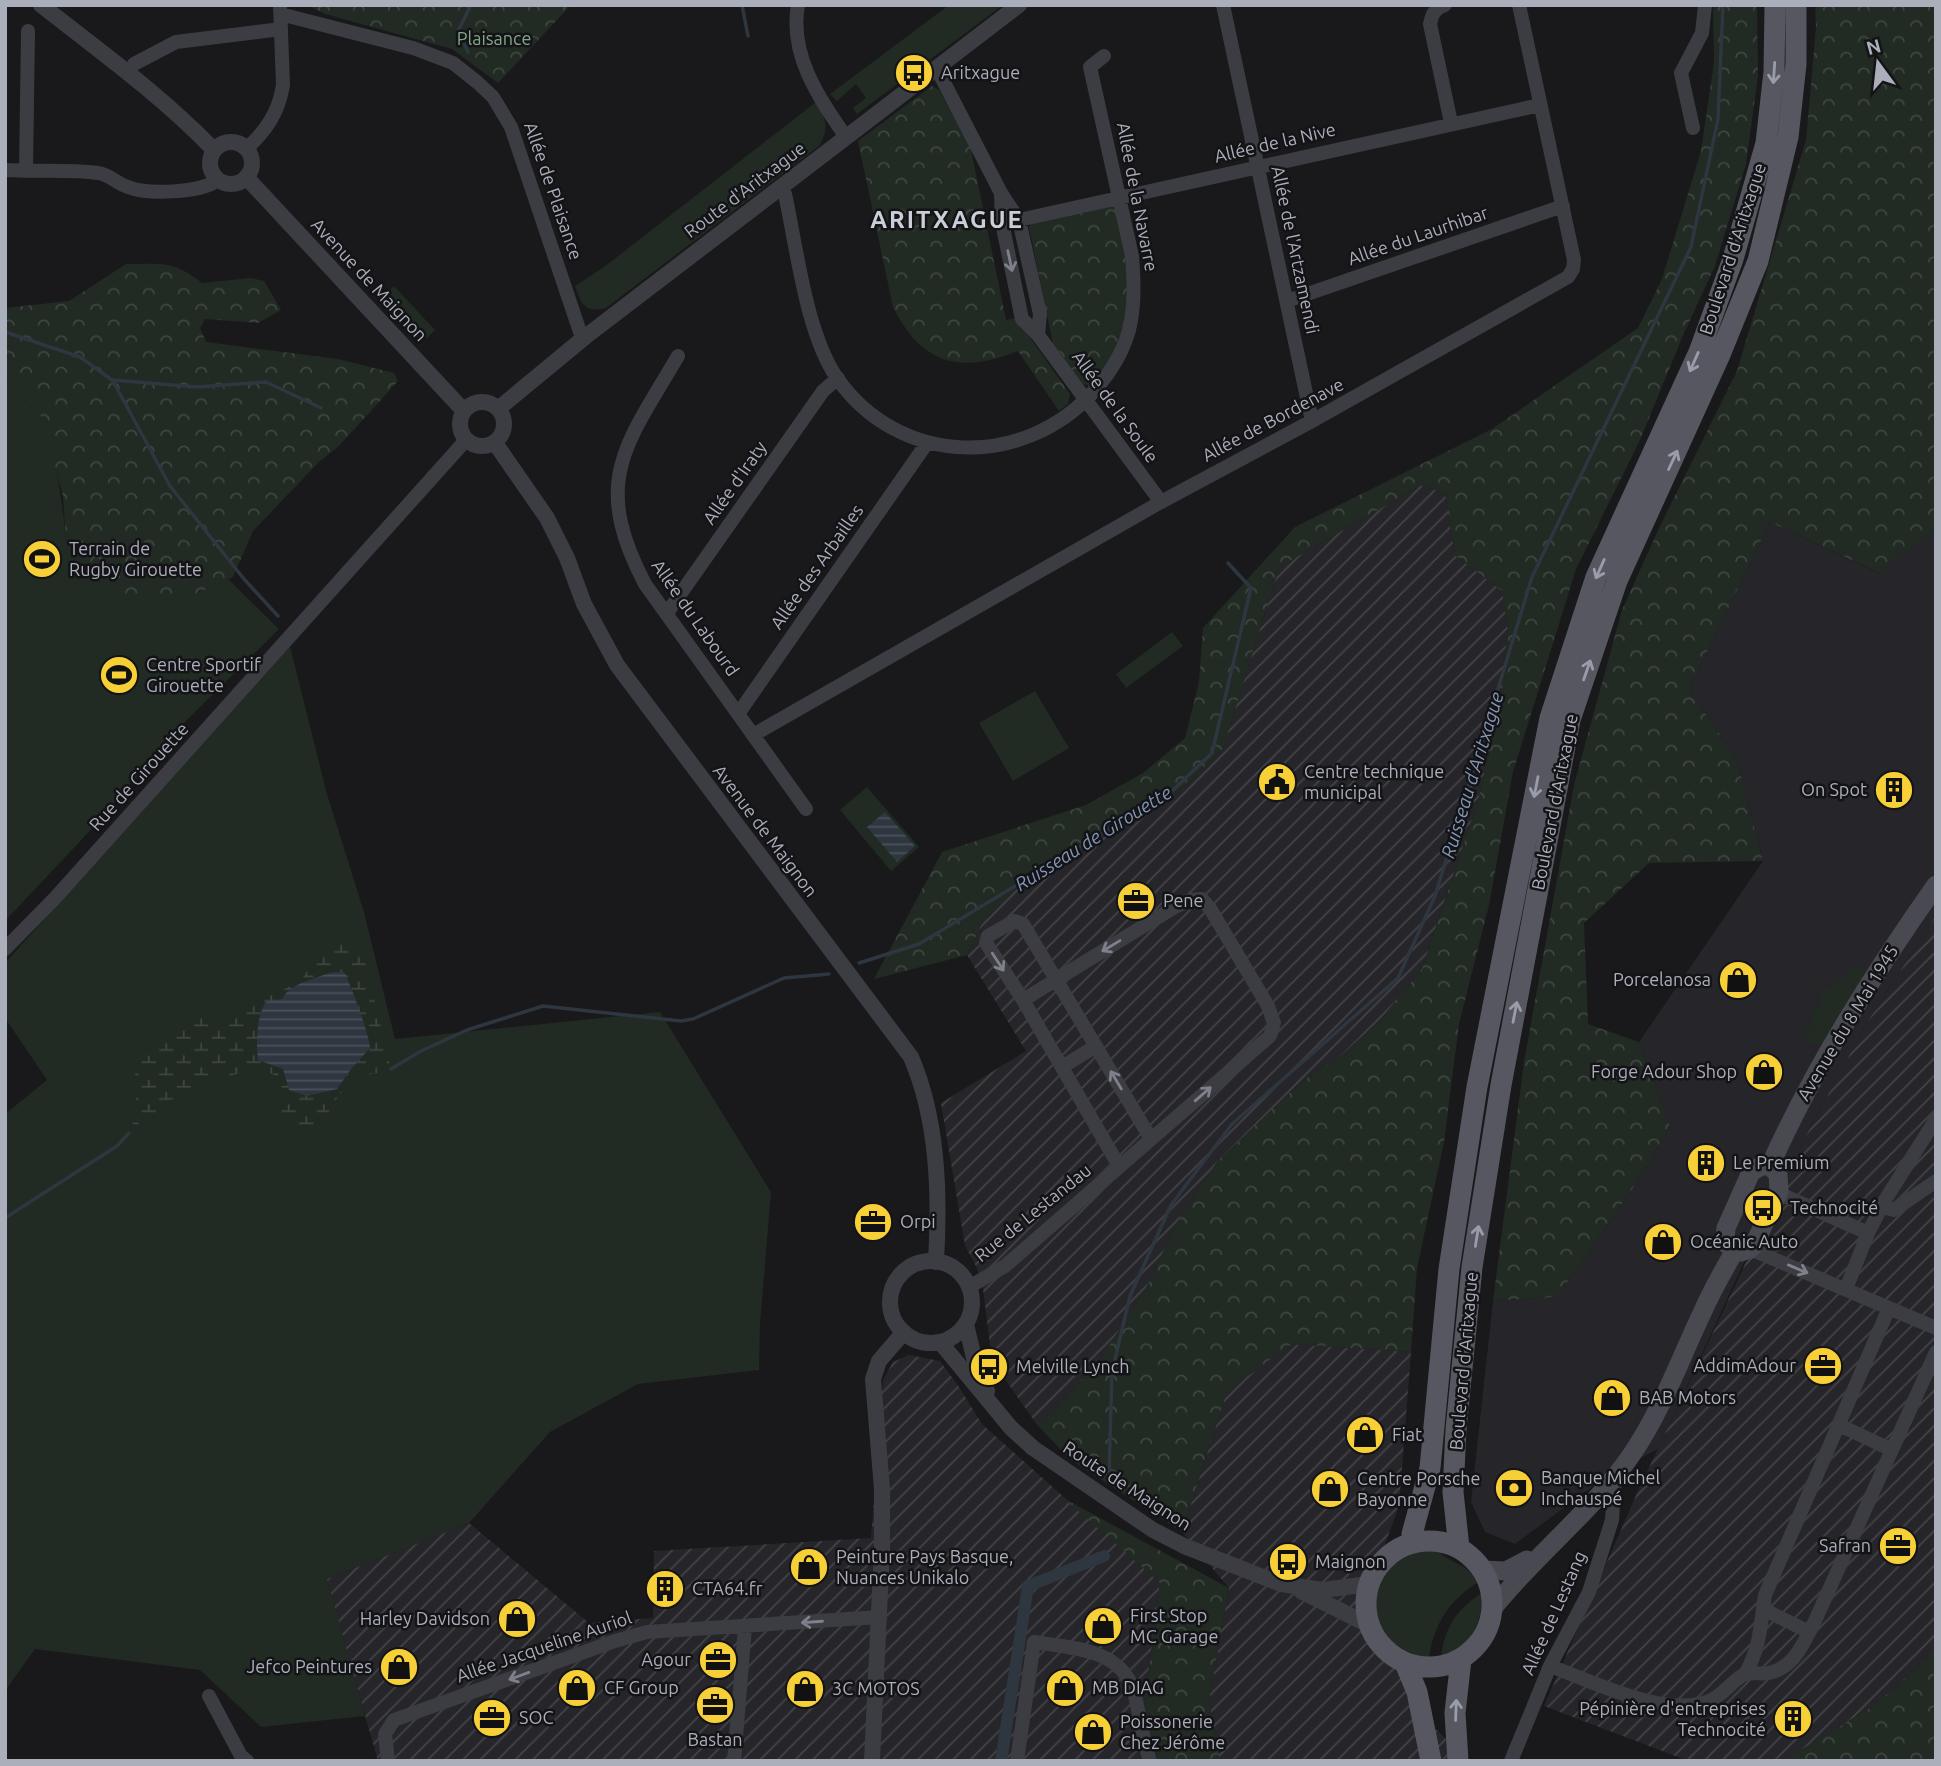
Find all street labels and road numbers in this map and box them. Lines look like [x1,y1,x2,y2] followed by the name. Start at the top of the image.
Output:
[1212,118,1337,166] street label: Allée de la Nive
[521,119,587,262] street label: Allée de Plaisance
[1114,121,1162,273] street label: Allée de la Navarre
[680,137,809,241] street label: Route d'Aritxague
[1695,160,1769,337] street label: Boulevard d'Aritxague
[1268,164,1324,336] street label: Allée de l'Artzamendi
[1345,202,1491,268] street label: Allée du Laurhibar
[308,214,432,345] street label: Avenue de Maignon
[1069,347,1163,466] street label: Allée de la Soule
[1198,373,1347,465] street label: Allée de Bordenave
[698,437,770,528] street label: Allée d'Iraty
[766,500,867,633] street label: Allée des Arbailles
[648,556,743,679] street label: Allée du Labourd
[1527,712,1581,892] street label: Boulevard d'Aritxague
[85,718,192,834] street label: Rue de Girouette
[710,760,822,900] street label: Avenue de Maignon
[1793,941,1902,1104] street label: Avenue du 8 Mai 1945
[970,1159,1094,1265] street label: Rue de Lestandau
[1445,1271,1481,1451] street label: Boulevard d'Aritxague
[1060,1436,1195,1534] street label: Route de Maignon
[1517,1548,1589,1678] street label: Allée de Lestang
[453,1607,634,1685] street label: Allée Jacqueline Auriol

